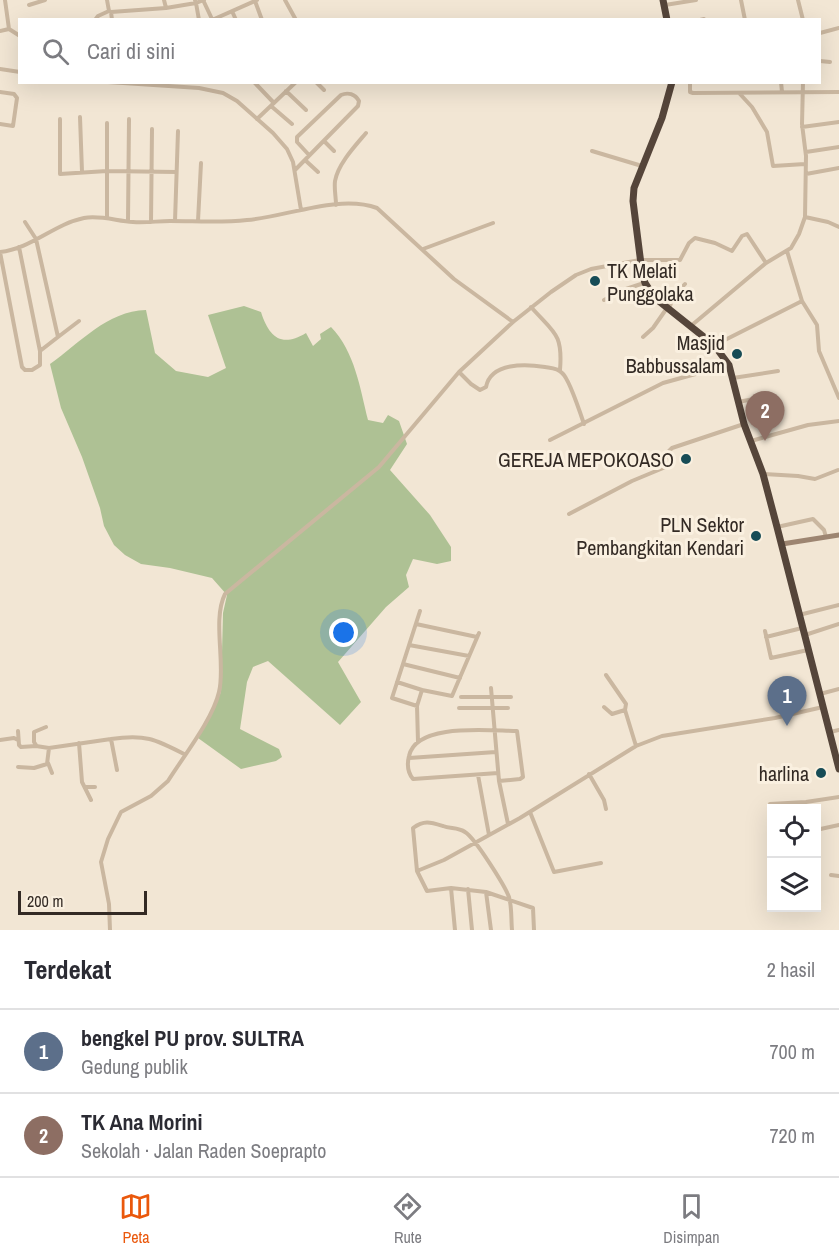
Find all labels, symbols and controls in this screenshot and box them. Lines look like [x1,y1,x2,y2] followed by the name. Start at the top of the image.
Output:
[18,18,821,84] search box
[39,35,72,68] icon: search
[87,36,175,66] text: Cari di sini
[607,257,694,307] place label: TK Melati Punggolaka
[588,274,602,288] marker: TK Melati Punggolaka
[626,329,725,379] place label: Masjid Babbussalam
[730,347,744,361] marker: Masjid Babbussalam
[746,392,784,441] pin: 2
[498,446,674,473] place label: GEREJA MEPOKOASO
[679,452,693,466] marker: GEREJA MEPOKOASO
[576,511,745,561] place label: PLN Sektor Pembangkitan Kendari
[749,529,763,543] marker: PLN Sektor Pembangkitan Kendari
[329,618,358,647] your location
[768,676,806,726] pin: 1
[759,760,809,787] place label: harlina
[814,766,828,780] marker: harlina
[767,804,821,912] map controls
[767,804,821,858] button: locate
[767,858,821,912] button: layers
[18,888,147,916] scale bar
[27,890,63,912] text: 200 m
[24,952,111,987] text: Terdekat
[767,956,815,983] text: 2 hasil
[81,1023,304,1053] text: bengkel PU prov. SULTRA
[39,1038,48,1065] text: 1
[769,1038,815,1065] text: 700 m
[81,1053,188,1080] text: Gedung publik
[81,1107,203,1137] text: TK Ana Morini
[39,1122,48,1149] text: 2
[769,1122,815,1149] text: 720 m
[81,1137,326,1164] text: Sekolah · Jalan Raden Soeprapto
[119,1190,152,1248] tab: Peta
[391,1190,424,1248] tab: Rute
[663,1190,720,1248] tab: Disimpan

